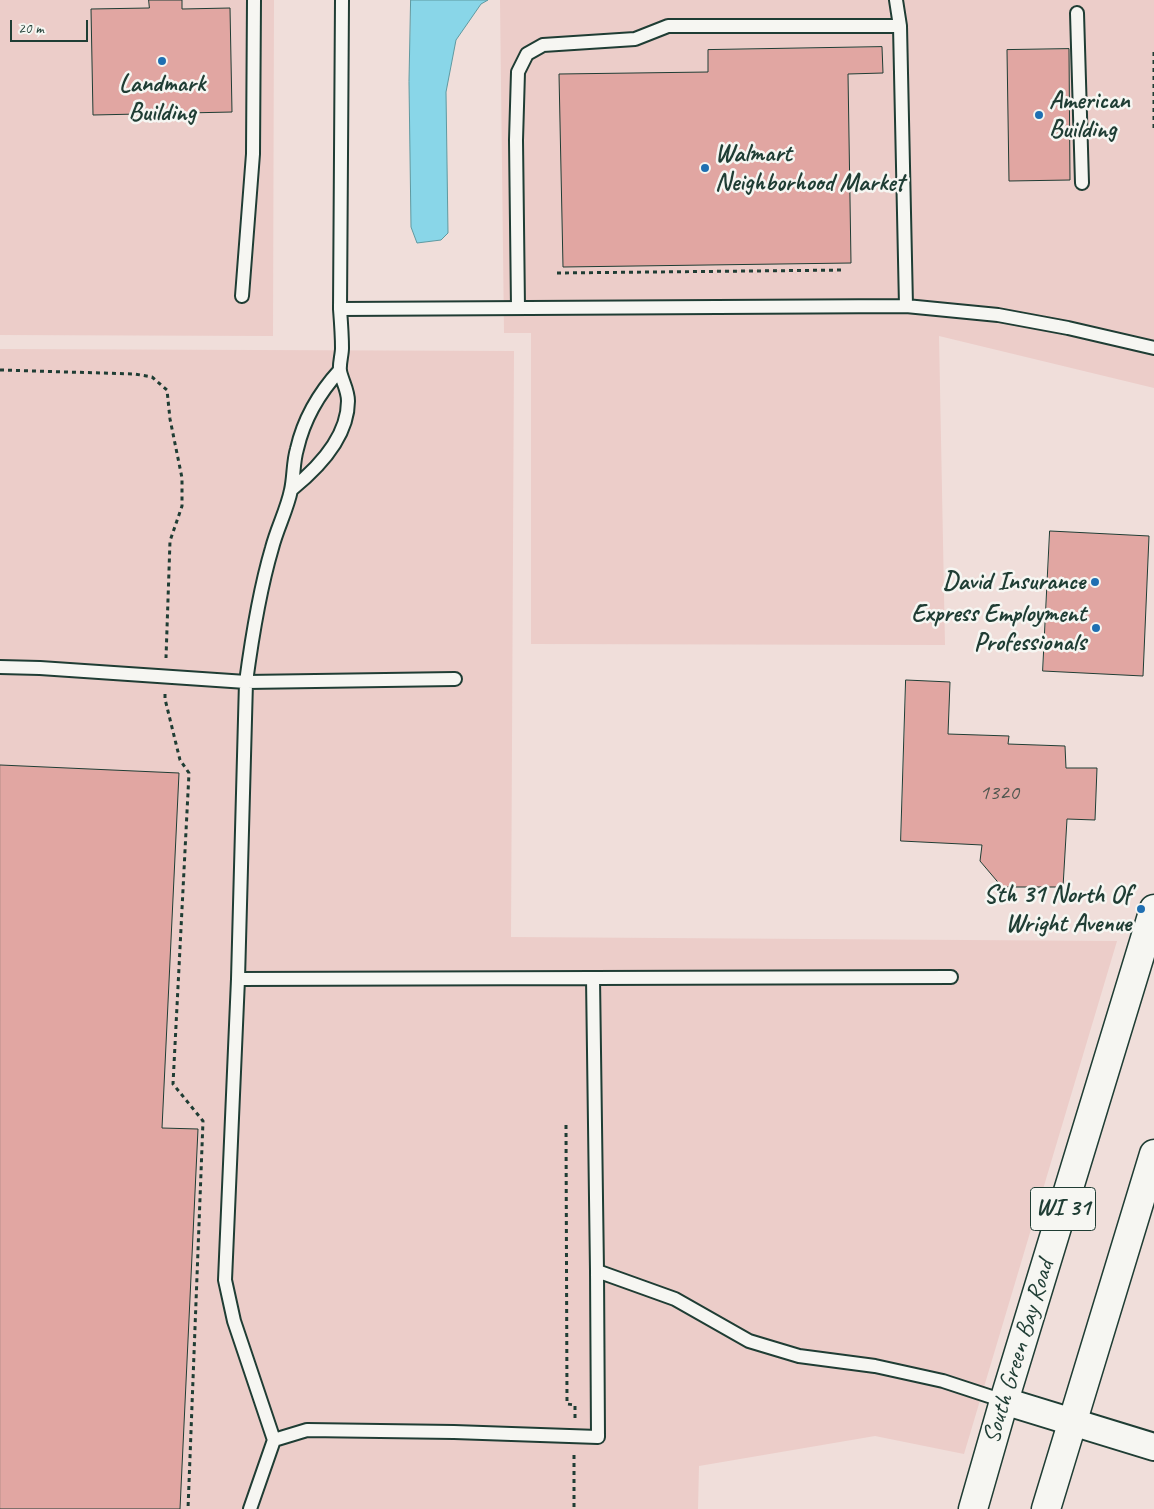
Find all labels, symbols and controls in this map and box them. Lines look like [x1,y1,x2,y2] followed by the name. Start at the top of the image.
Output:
[12,10,90,42] scale bar
[18,19,44,38] text: 20 m
[156,55,168,67] marker: Landmark Building
[119,69,205,128] place label: Landmark Building
[1049,86,1130,145] place label: American Building
[1033,109,1045,121] marker: American Building
[715,139,904,198] place label: Walmart Neighborhood Market
[699,162,711,174] marker: Walmart Neighborhood Market
[943,567,1085,597] place label: David Insurance
[1089,576,1101,588] marker: David Insurance
[911,599,1086,658] place label: Express Employment Professionals
[1090,622,1102,634] marker: Express Employment Professionals
[979,780,1019,806] house number: 1320
[984,880,1131,939] place label: Sth 31 North Of Wright Avenue
[1135,903,1147,915] marker: Sth 31 North Of Wright Avenue
[1030,1188,1096,1230] road number: WI 31
[977,1257,1061,1447] street label: South Green Bay Road

